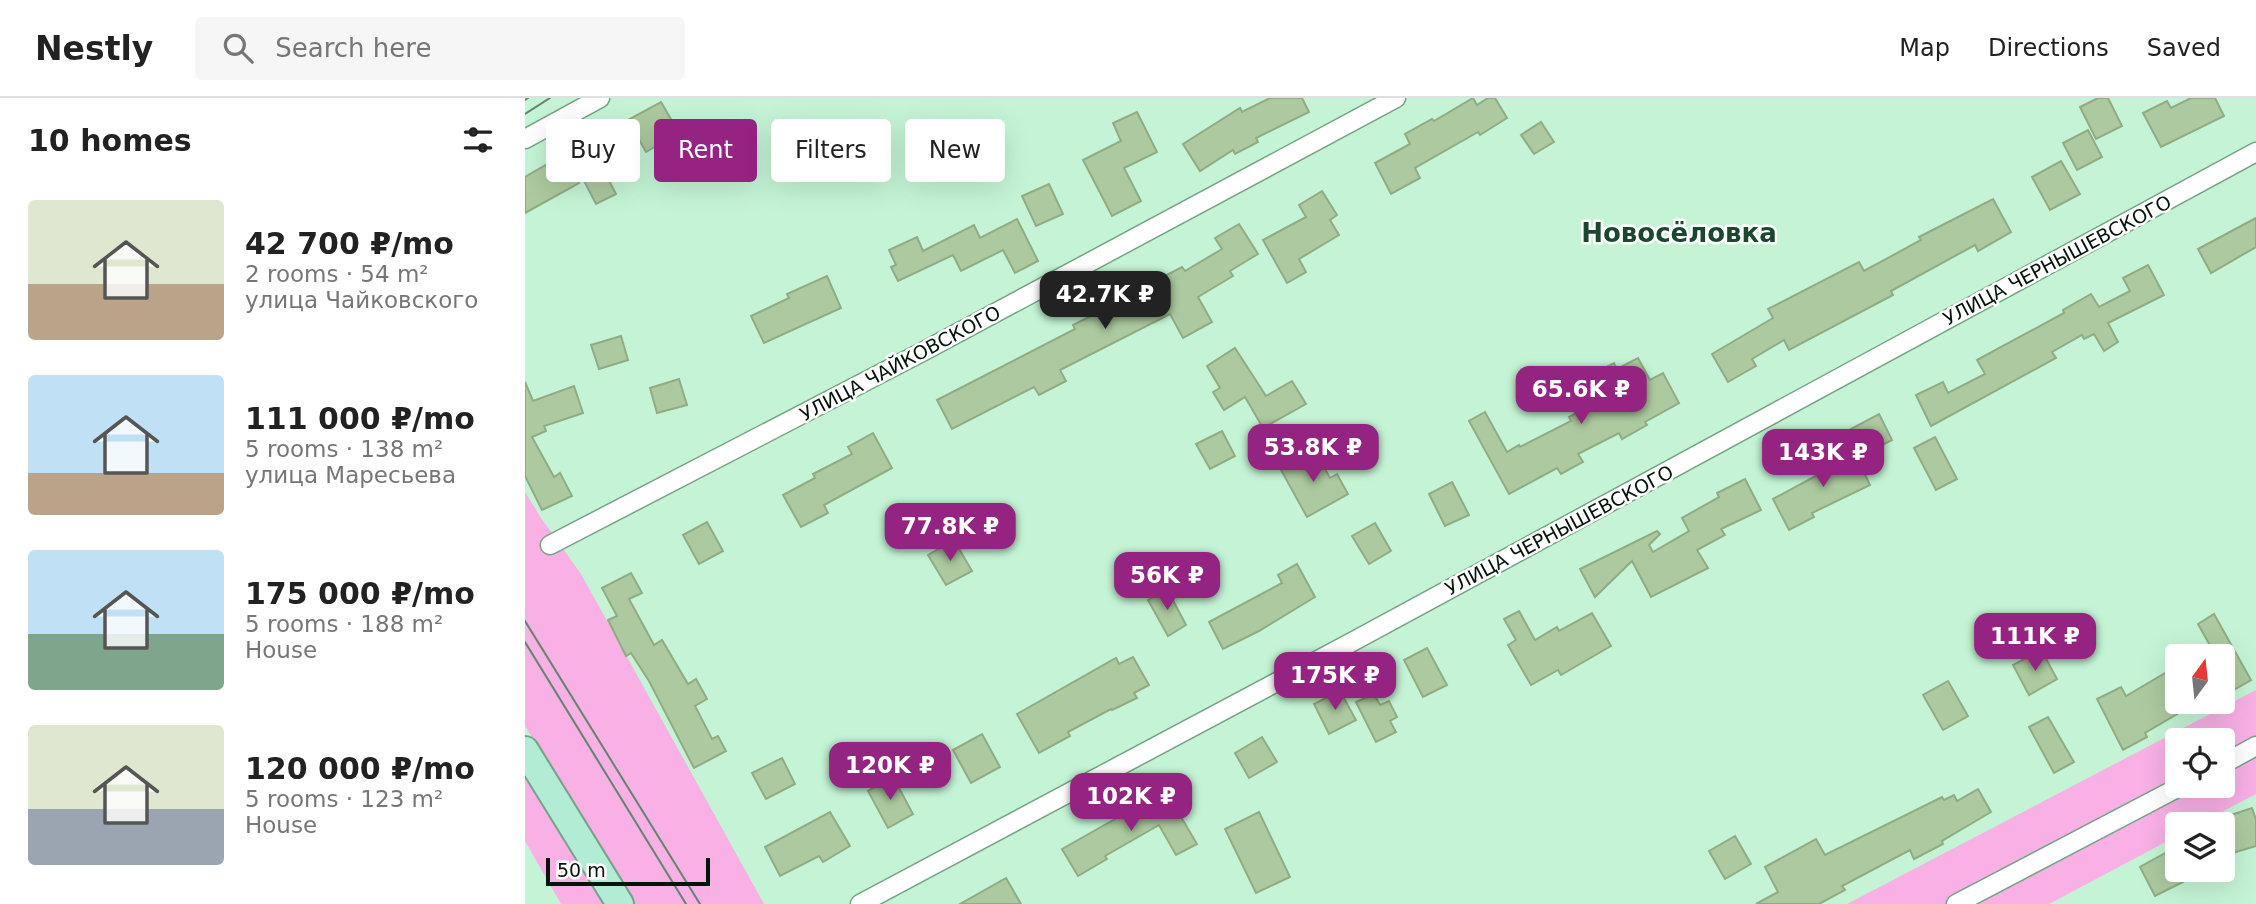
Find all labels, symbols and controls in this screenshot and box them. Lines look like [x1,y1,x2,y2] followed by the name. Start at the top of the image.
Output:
[195,17,685,80] search box
[35,29,153,68] text: Nestly
[219,29,257,67] icon: search
[275,33,431,63] text: Search here
[1899,34,1950,62] text: Map
[1988,34,2109,62] text: Directions
[2147,34,2221,62] text: Saved
[546,119,640,182] chip: Buy
[654,119,757,182] chip: Rent
[771,119,891,182] chip: Filters
[905,119,1005,182] chip: New
[459,121,497,159] icon: filters
[28,123,192,158] text: 10 homes
[1939,190,2175,330] street label: УЛИЦА ЧЕРНЫШЕВСКОГО
[1581,218,1777,248] district label: Новосёловка
[245,226,454,261] text: 42 700 ₽/mo
[84,228,168,312] icon: home
[245,261,429,287] text: 2 rooms · 54 m²
[1040,272,1170,331] pin: 42.7K ₽
[1056,281,1154,307] text: 42.7K ₽
[245,287,478,313] text: улица Чайковского
[796,301,1004,425] street label: УЛИЦА ЧАЙКОВСКОГО
[1516,366,1646,426] pin: 65.6K ₽
[1532,376,1630,402] text: 65.6K ₽
[245,401,475,436] text: 111 000 ₽/mo
[84,403,168,487] icon: home
[1248,424,1378,484] pin: 53.8K ₽
[1766,430,1880,489] pin: 143K ₽
[1264,434,1362,460] text: 53.8K ₽
[245,436,443,462] text: 5 rooms · 138 m²
[1778,439,1868,465] text: 143K ₽
[1441,460,1677,600] street label: УЛИЦА ЧЕРНЫШЕВСКОГО
[245,462,456,488] text: улица Маресьева
[885,504,1015,563] pin: 77.8K ₽
[901,513,999,539] text: 77.8K ₽
[1118,552,1216,612] pin: 56K ₽
[1130,562,1204,588] text: 56K ₽
[245,576,475,611] text: 175 000 ₽/mo
[84,578,168,662] icon: home
[245,611,443,637] text: 5 rooms · 188 m²
[1978,614,2092,673] pin: 111K ₽
[1990,623,2080,649] text: 111K ₽
[245,637,317,663] text: House
[2165,644,2235,714] north arrow
[2165,644,2235,882] map controls
[1278,652,1392,712] pin: 175K ₽
[1290,662,1380,688] text: 175K ₽
[2165,728,2235,798] button: locate
[833,742,947,802] pin: 120K ₽
[245,751,475,786] text: 120 000 ₽/mo
[845,752,935,778] text: 120K ₽
[84,753,168,837] icon: home
[1074,774,1188,833] pin: 102K ₽
[1086,783,1176,809] text: 102K ₽
[245,786,443,812] text: 5 rooms · 123 m²
[245,812,317,838] text: House
[2165,812,2235,882] button: layers
[546,855,711,887] scale bar
[557,859,606,881] text: 50 m

